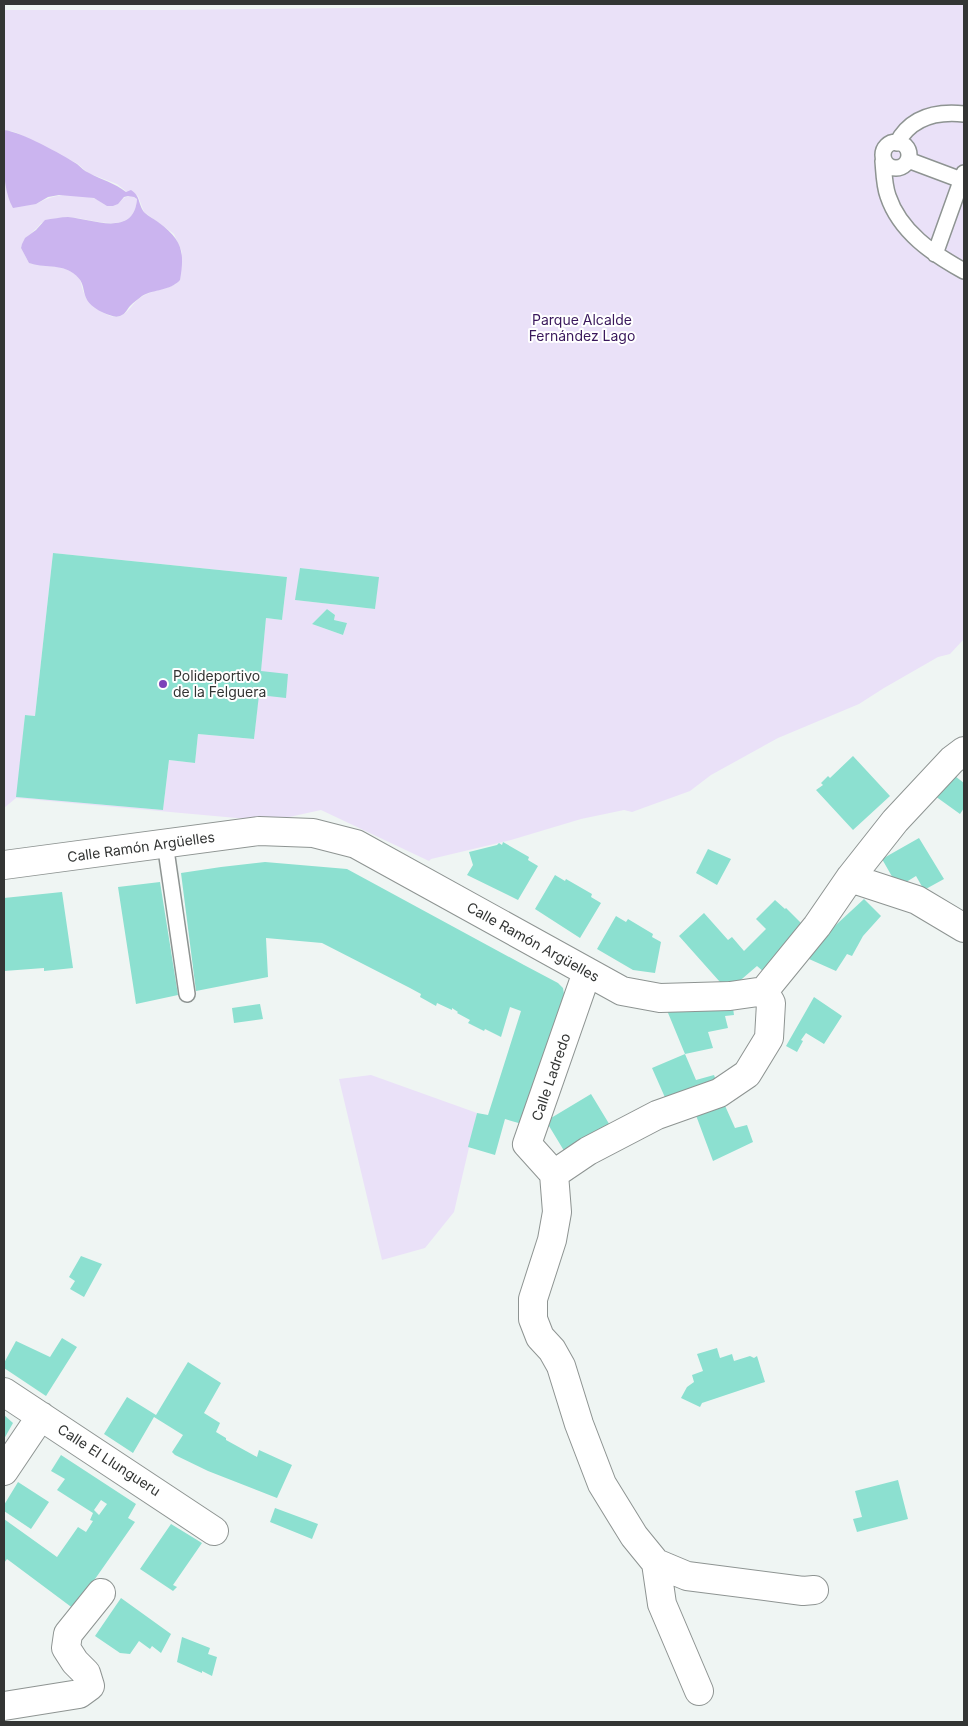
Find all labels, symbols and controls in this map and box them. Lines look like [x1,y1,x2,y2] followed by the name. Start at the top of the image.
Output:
[529,311,635,344] park label: Parque Alcalde Fernández Lago
[173,667,266,700] place label: Polideportivo de la Felguera
[157,678,169,690] marker: Polideportivo de la Felguera
[66,828,216,865] street label: Calle Ramón Argüelles
[464,898,602,985] street label: Calle Ramón Argüelles
[528,1031,573,1123] street label: Calle Ladredo
[55,1420,164,1499] street label: Calle El Llungueru

